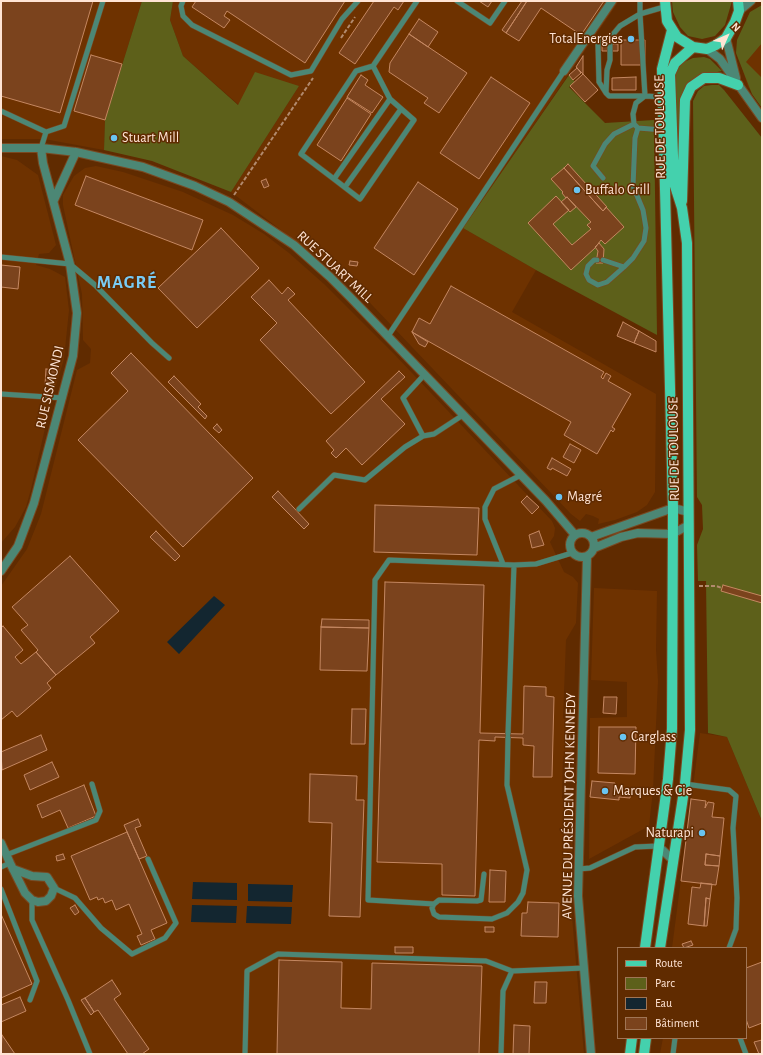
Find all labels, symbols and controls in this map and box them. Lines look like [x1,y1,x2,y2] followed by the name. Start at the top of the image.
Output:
[707,16,747,56] north arrow
[729,21,742,34] text: N
[549,31,623,47] place label: TotalEnergies
[626,34,636,44] marker: TotalEnergies
[651,75,669,179] street label: RUE DE TOULOUSE
[122,130,179,146] place label: Stuart Mill
[109,133,119,143] marker: Stuart Mill
[585,182,650,198] place label: Buffalo Grill
[572,185,582,195] marker: Buffalo Grill
[293,227,377,307] street label: RUE STUART MILL
[97,272,157,294] district label: MAGRÉ
[32,344,68,430] street label: RUE SISMONDI
[665,397,683,501] street label: RUE DE TOULOUSE
[567,489,602,505] place label: Magré
[554,492,564,502] marker: Magré
[559,692,579,920] street label: AVENUE DU PRÉSIDENT JOHN KENNEDY
[631,729,676,745] place label: Carglass
[618,732,628,742] marker: Carglass
[613,783,692,799] place label: Marques & Cie
[600,786,610,796] marker: Marques & Cie
[645,825,694,841] place label: Naturapi
[697,828,707,838] marker: Naturapi
[617,947,747,1039] legend
[655,957,682,969] text: Route
[655,977,675,989] text: Parc
[655,997,672,1009] text: Eau
[655,1017,699,1029] text: Bâtiment

